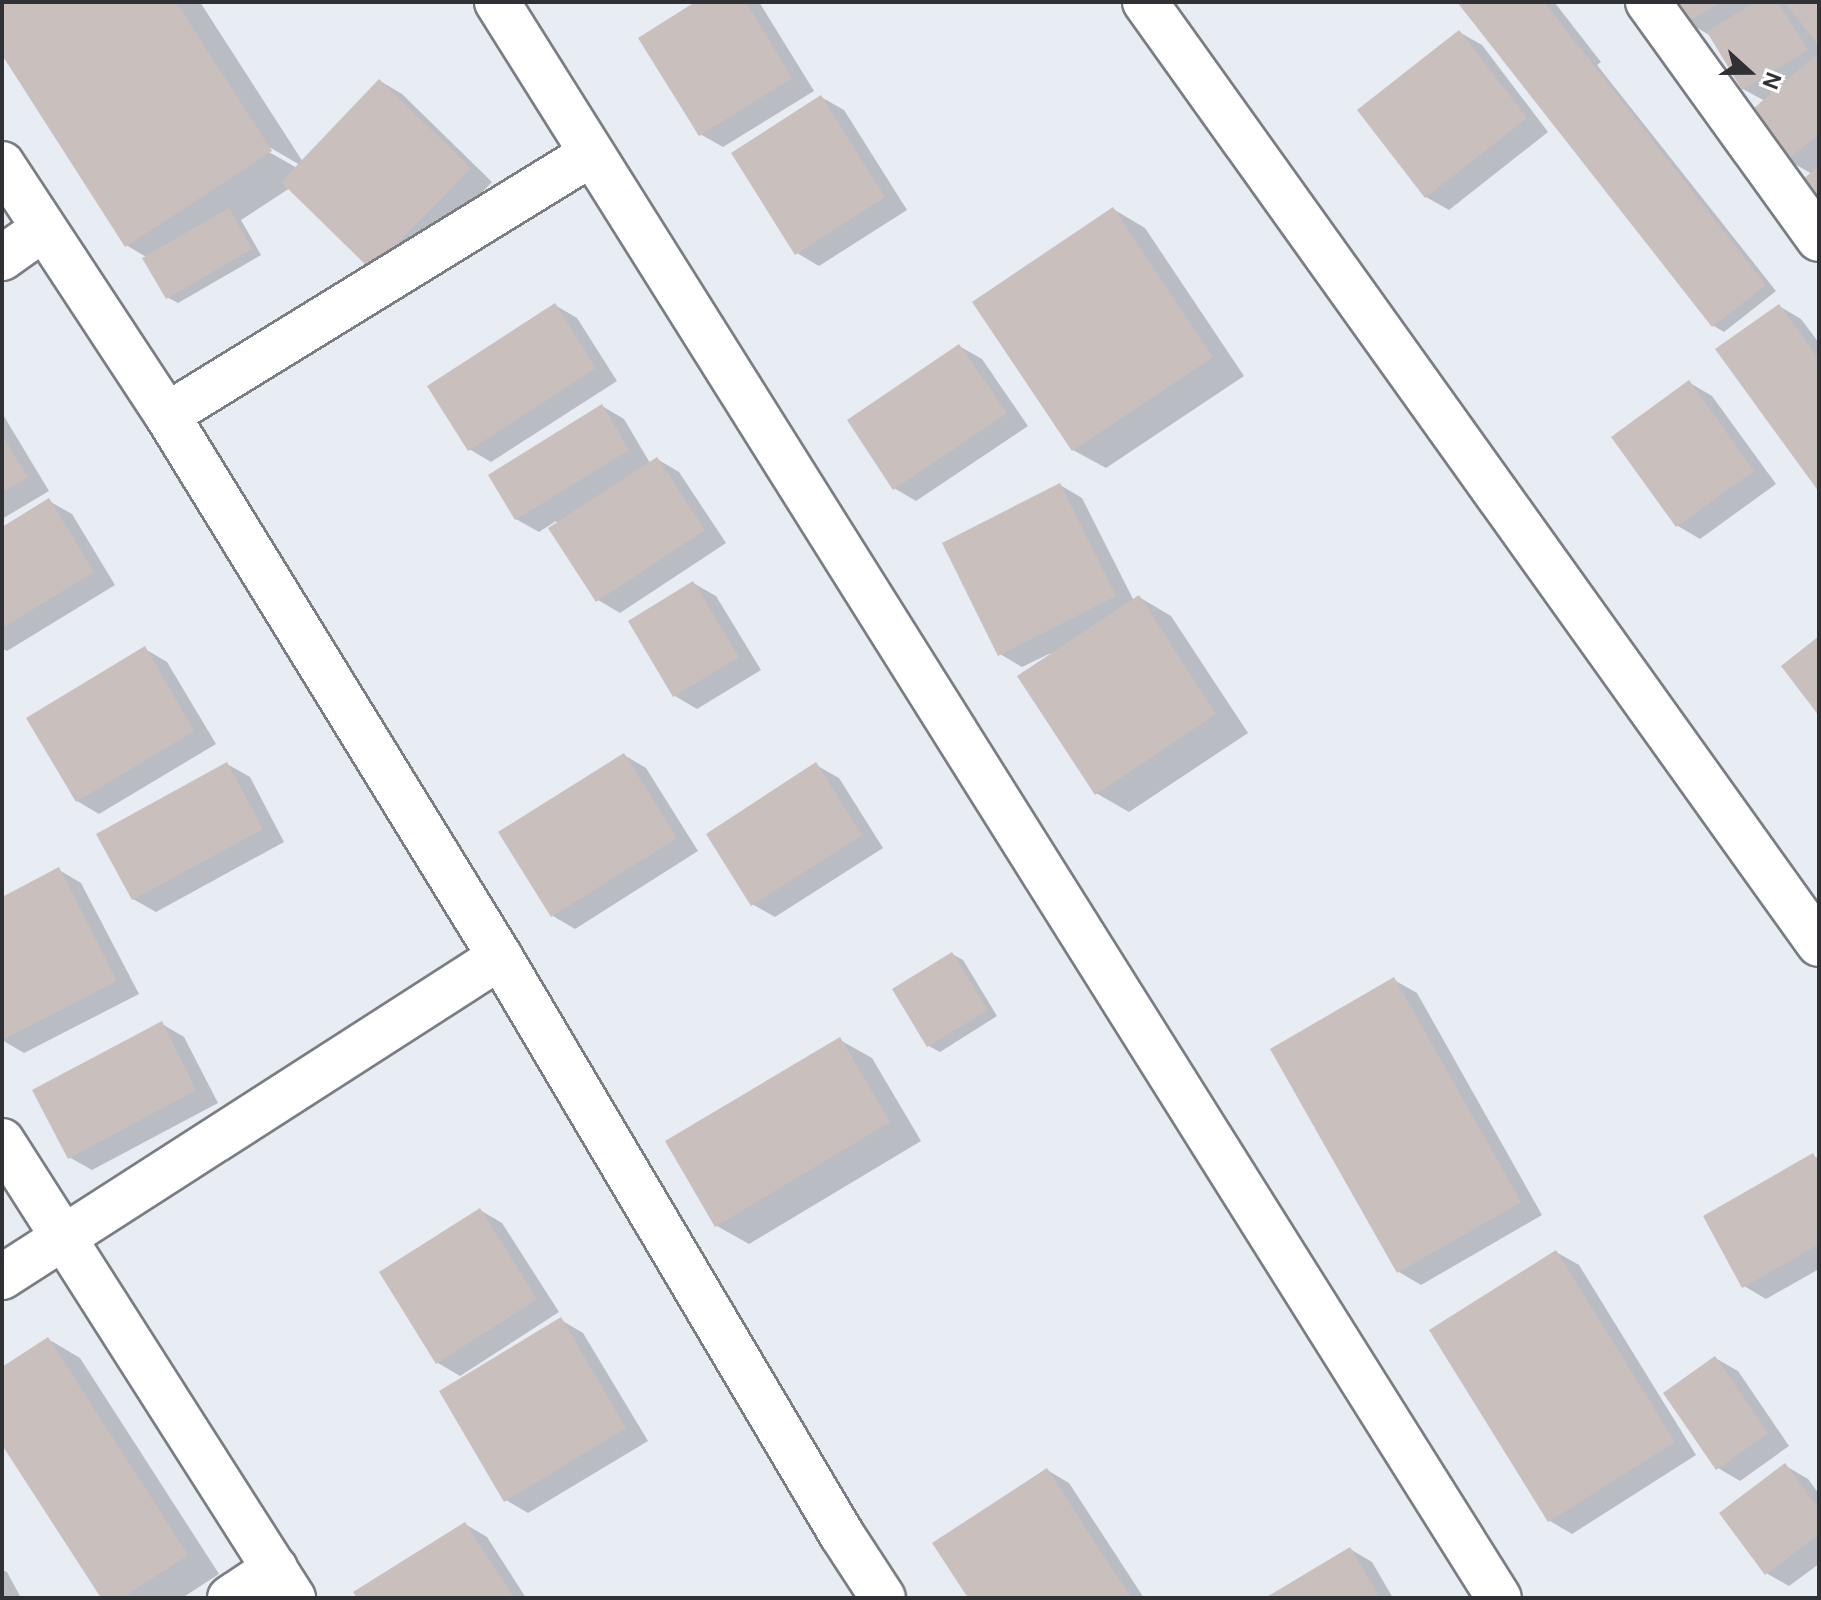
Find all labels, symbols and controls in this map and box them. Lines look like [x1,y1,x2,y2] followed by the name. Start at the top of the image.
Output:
[1709,32,1789,112] north arrow
[1755,68,1788,93] text: N

